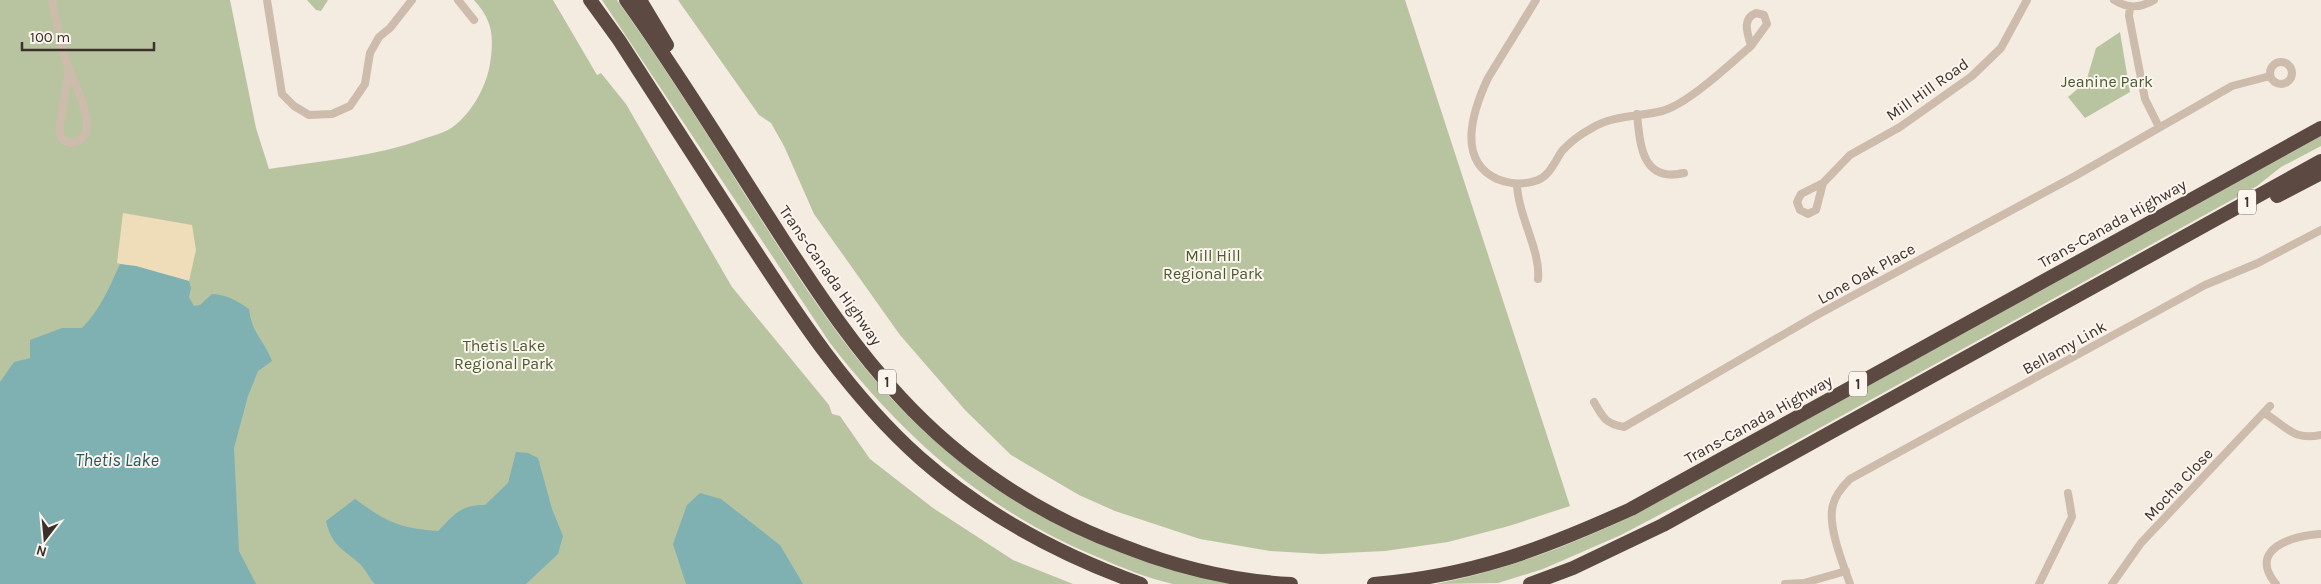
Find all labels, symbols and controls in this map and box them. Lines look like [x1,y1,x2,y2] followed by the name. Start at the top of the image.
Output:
[22,20,155,52] scale bar
[30,28,70,46] text: 100 m
[1882,54,1972,125] street label: Mill Hill Road
[2061,72,2153,91] park label: Jeanine Park
[2035,175,2190,272] street label: Trans-Canada Highway
[2238,190,2256,214] road number: 1
[775,202,886,349] street label: Trans-Canada Highway
[1814,239,1918,308] street label: Lone Oak Place
[1163,246,1263,283] park label: Mill Hill Regional Park
[2019,317,2110,378] street label: Bellamy Link
[454,336,554,373] park label: Thetis Lake Regional Park
[878,370,896,394] road number: 1
[1681,371,1836,468] street label: Trans-Canada Highway
[1849,372,1867,396] road number: 1
[2140,444,2217,525] street label: Mocha Close
[75,449,159,471] water label: Thetis Lake
[20,514,70,564] north arrow
[34,541,49,561] text: N

